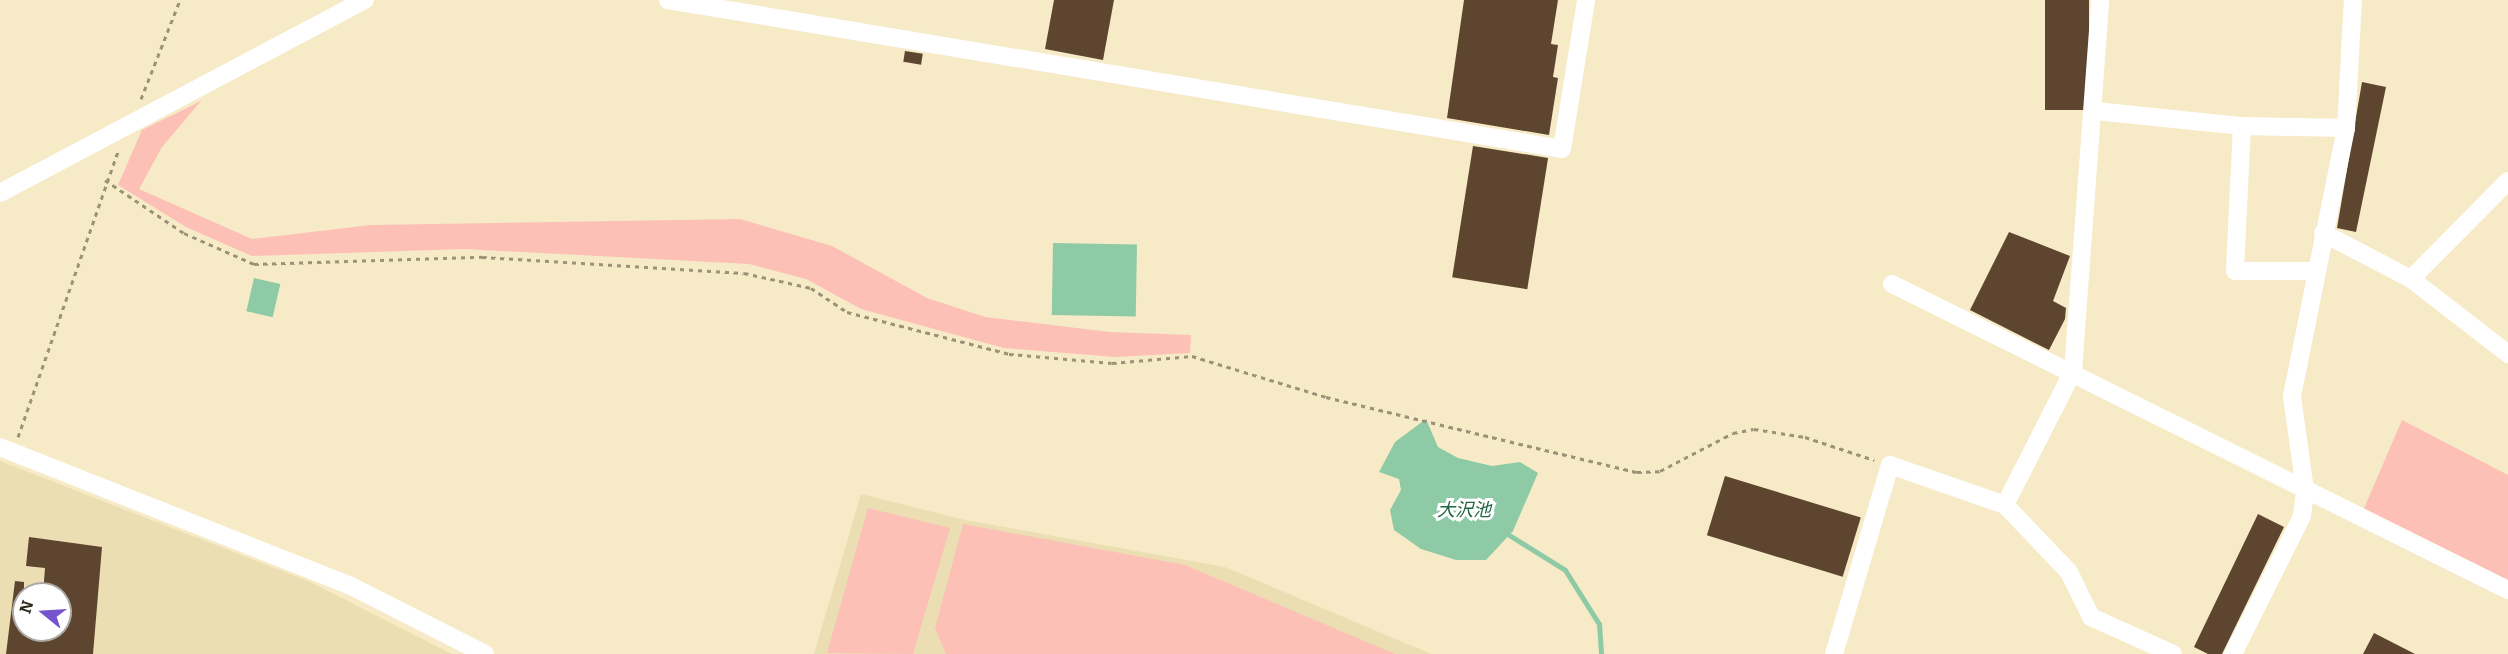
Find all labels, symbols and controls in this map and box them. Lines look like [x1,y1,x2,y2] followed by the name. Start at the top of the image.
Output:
[1437,499,1491,521] water label: 大沢池
[12,582,72,642] north arrow
[15,598,37,616] text: N

